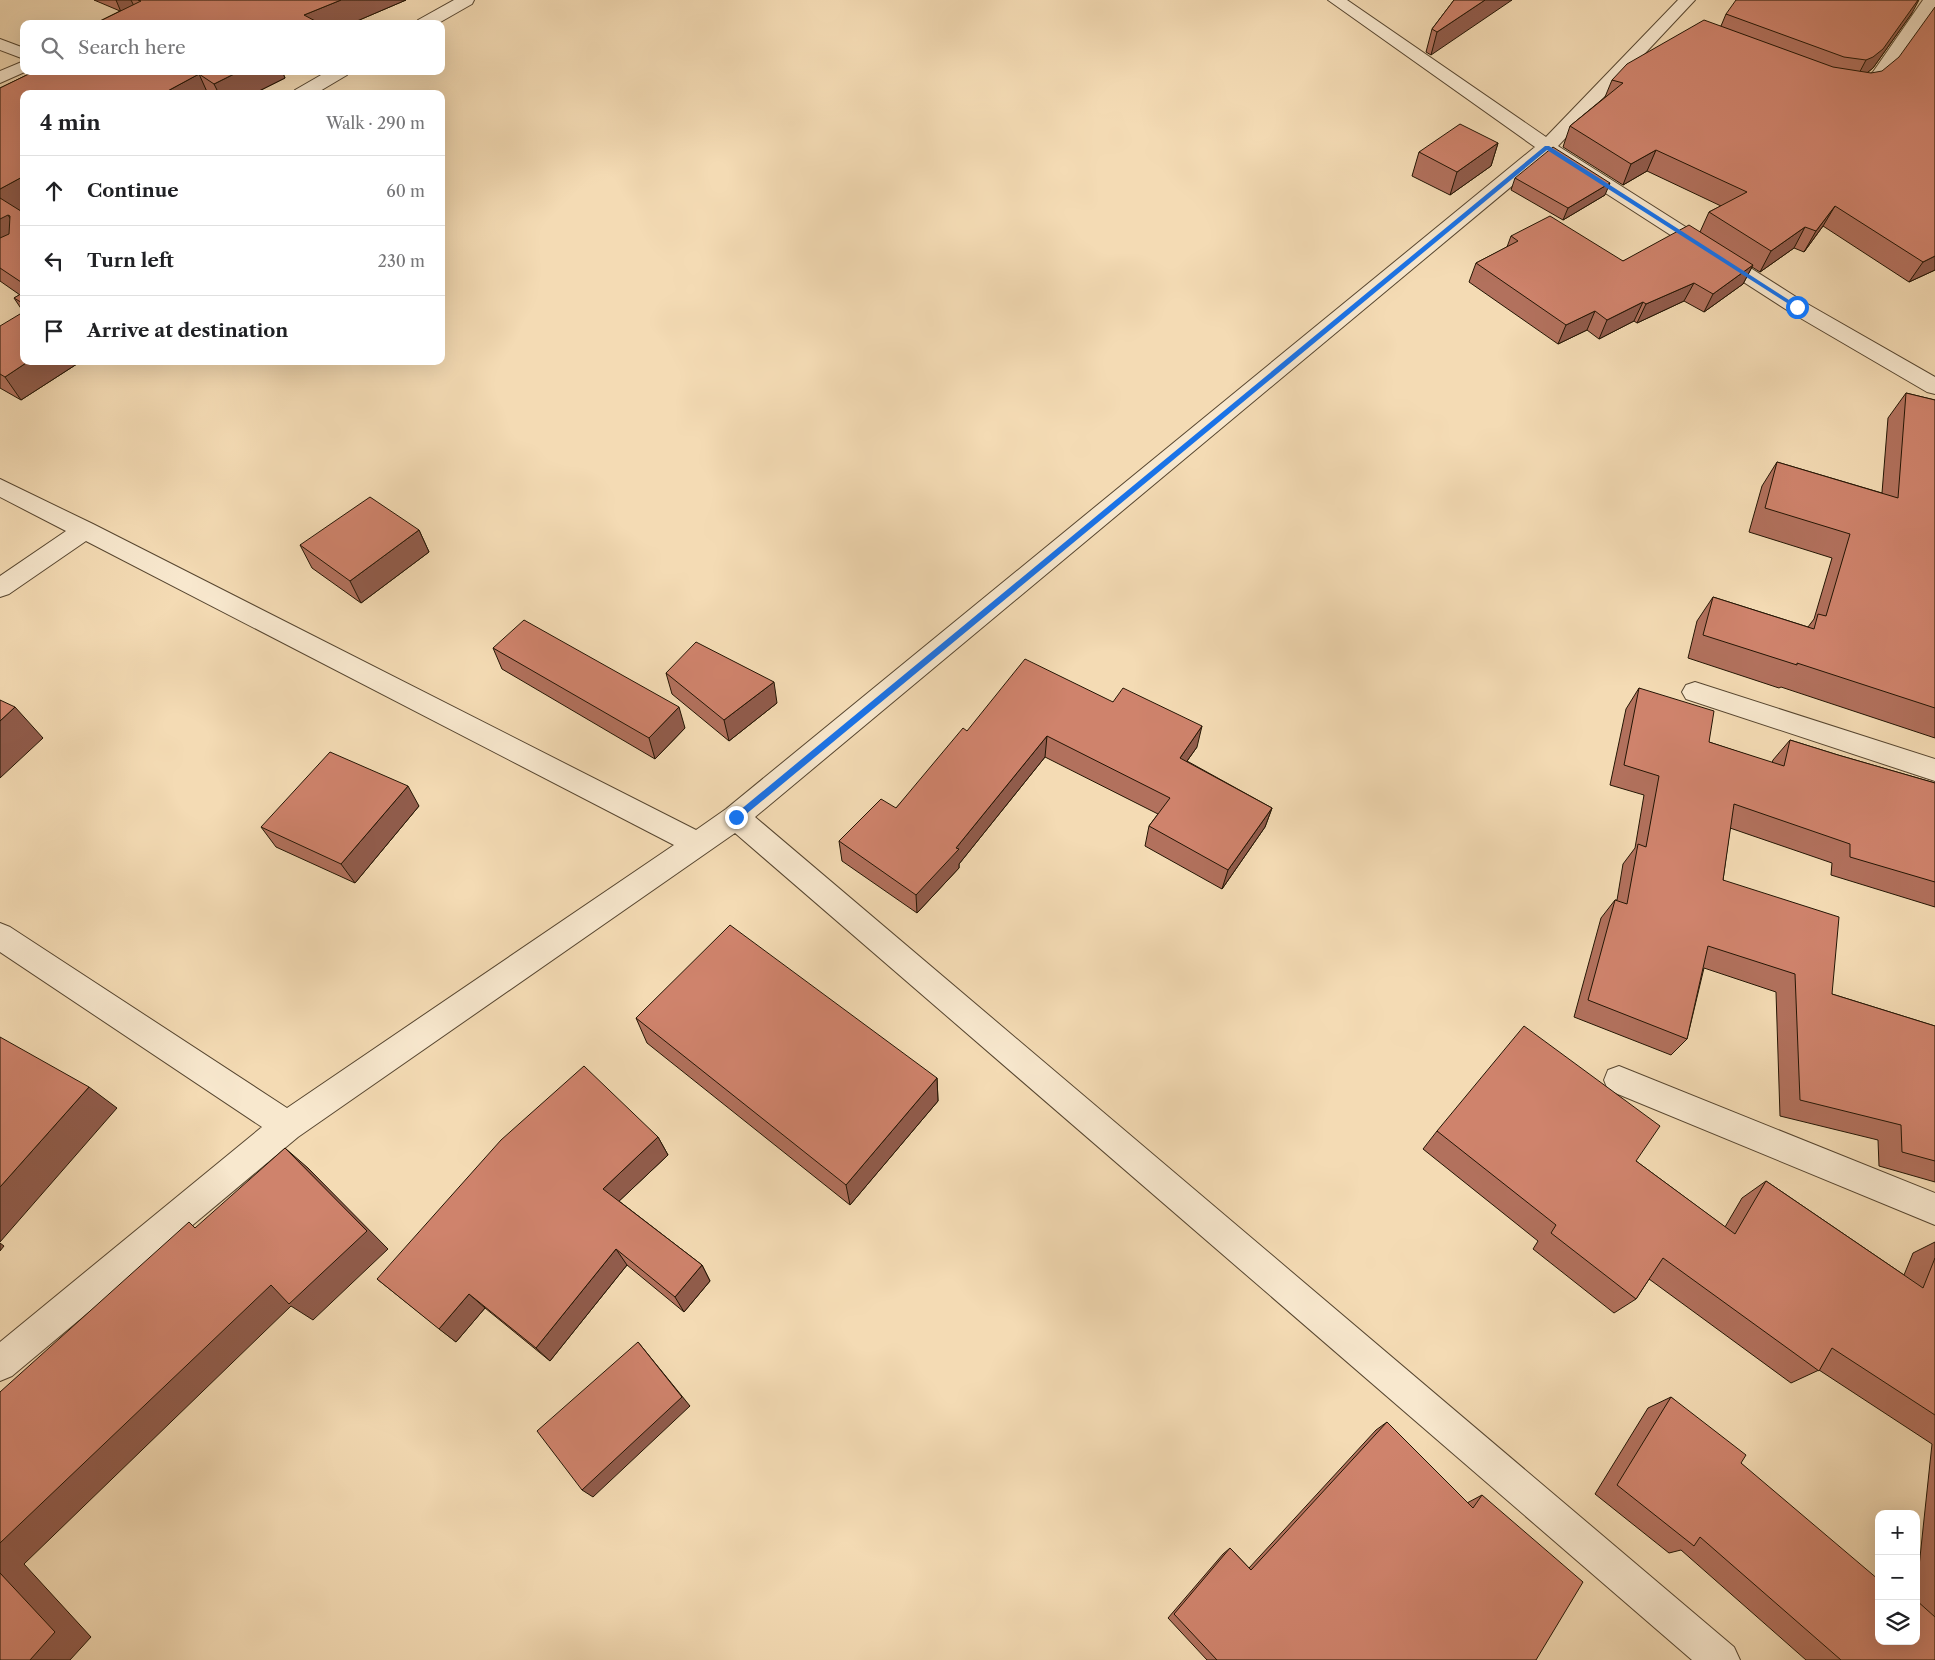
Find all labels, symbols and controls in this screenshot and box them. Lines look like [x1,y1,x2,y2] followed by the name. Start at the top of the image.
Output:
[20,20,445,75] search box
[38,34,66,62] icon: search
[78,36,186,59] text: Search here
[40,110,101,135] text: 4 min
[326,113,425,133] text: Walk · 290 m
[40,177,68,205] icon: ahead
[87,179,179,202] text: Continue
[386,181,425,201] text: 60 m
[40,247,68,275] icon: left
[87,249,174,272] text: Turn left
[378,251,425,271] text: 230 m
[1786,296,1809,319] route start
[40,317,68,345] icon: arrive
[87,319,288,342] text: Arrive at destination
[725,806,748,829] route end
[1875,1510,1920,1645] map controls
[1875,1510,1920,1555] button: +
[1875,1555,1920,1600] button: −
[1875,1600,1920,1645] button: layers

